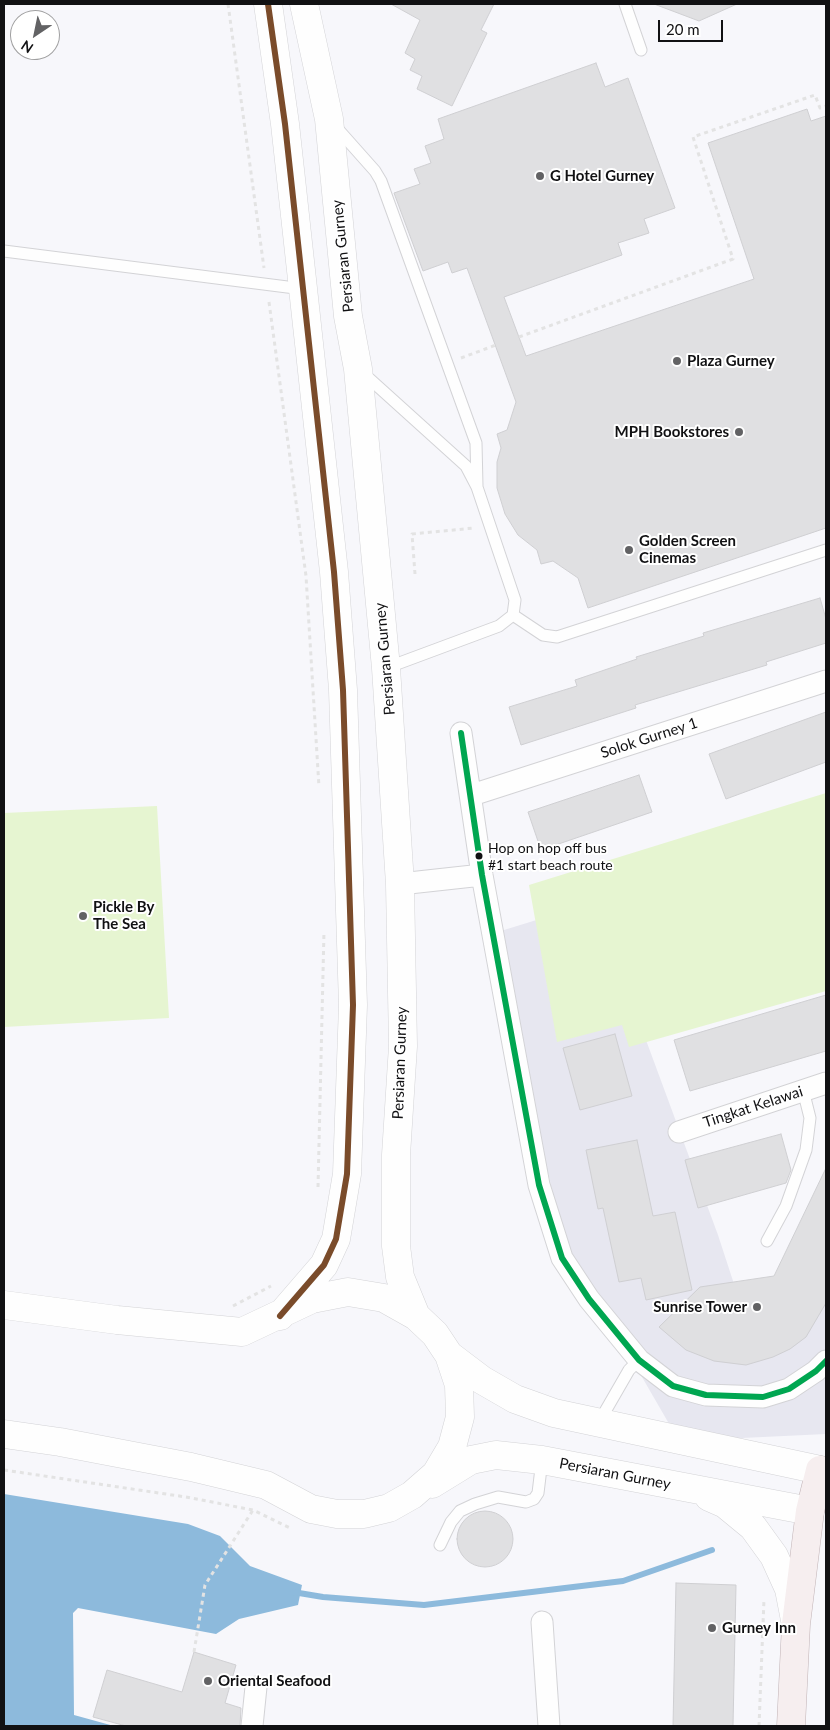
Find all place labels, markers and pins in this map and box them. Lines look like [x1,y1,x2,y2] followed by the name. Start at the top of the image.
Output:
[550,167,654,185] place label: G Hotel Gurney
[534,170,546,182] marker: G Hotel Gurney
[687,352,775,370] place label: Plaza Gurney
[671,355,683,367] marker: Plaza Gurney
[615,423,729,441] place label: MPH Bookstores
[733,426,745,438] marker: MPH Bookstores
[639,532,736,567] place label: Golden Screen Cinemas
[623,544,635,556] marker: Golden Screen Cinemas
[488,840,613,872] place label: Hop on hop off bus #1 start beach route
[474,851,484,861] marker: Hop on hop off bus #1 start beach route
[93,898,154,933] place label: Pickle By The Sea
[77,910,89,922] marker: Pickle By The Sea
[653,1298,747,1316] place label: Sunrise Tower
[751,1301,763,1313] marker: Sunrise Tower
[722,1619,796,1637] place label: Gurney Inn
[706,1622,718,1634] marker: Gurney Inn
[218,1672,331,1690] place label: Oriental Seafood
[202,1675,214,1687] marker: Oriental Seafood

